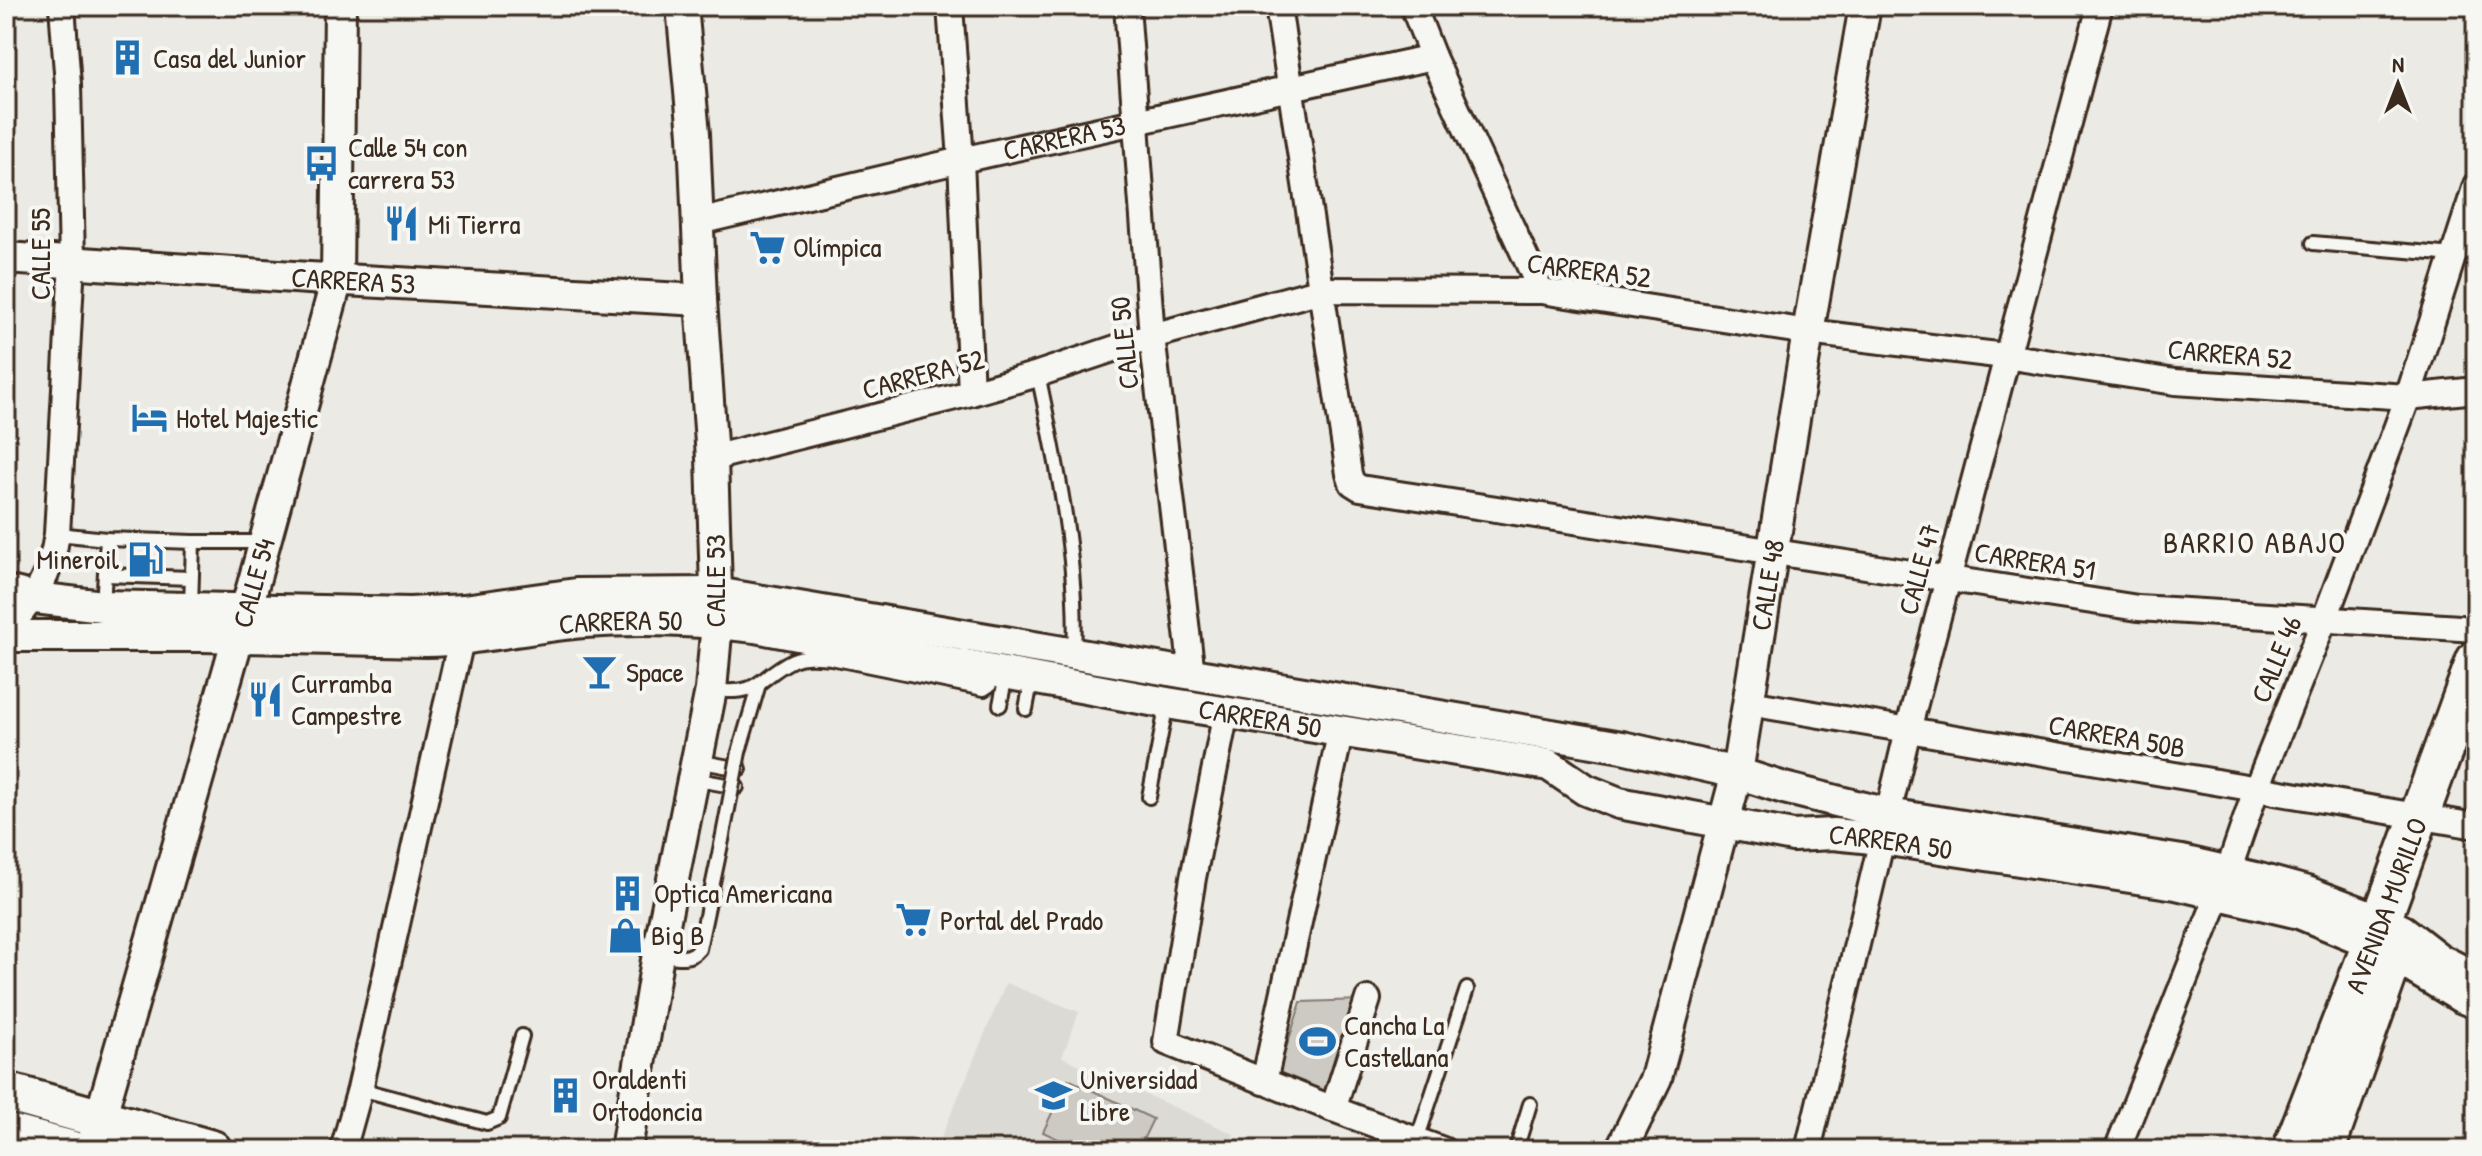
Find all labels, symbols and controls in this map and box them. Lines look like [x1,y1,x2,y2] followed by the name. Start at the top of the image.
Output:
[108,39,146,77] building icon: Casa del Junior
[153,39,306,77] place label: Casa del Junior
[2358,44,2438,124] north arrow
[2392,49,2404,79] text: N
[1000,106,1129,169] street label: CARRERA 53
[348,128,468,198] place label: Calle 54 con carrera 53
[303,144,341,182] bus stop icon: Calle 54 con carrera 53
[383,205,421,243] restaurant icon: Mi Tierra
[428,205,520,243] place label: Mi Tierra
[21,208,59,300] street label: CALLE 55
[748,228,786,266] supermarket icon: Olímpica
[793,228,881,266] place label: Olímpica
[1525,244,1653,296] street label: CARRERA 52
[290,258,416,303] street label: CARRERA 53
[1100,295,1148,391] street label: CALLE 50
[2166,330,2294,378] street label: CARRERA 52
[858,340,988,408] street label: CARRERA 52
[131,399,169,437] hotel icon: Hotel Majestic
[176,399,318,437] place label: Hotel Majestic
[1889,519,1949,619] street label: CALLE 47
[2163,522,2347,562] district label: BARRIO ABAJO
[1972,533,2098,589] street label: CARRERA 51
[223,534,284,632] street label: CALLE 54
[696,534,734,628] street label: CALLE 53
[1741,537,1793,633] street label: CALLE 48
[36,540,120,578] place label: Mineroil
[126,540,164,578] fuel station icon: Mineroil
[557,601,683,643] street label: CARRERA 50
[2241,610,2311,708] street label: CALLE 46
[581,653,619,691] bar icon: Space
[626,653,684,691] place label: Space
[291,664,402,734] place label: Curramba Campestre
[246,680,284,718] restaurant icon: Curramba Campestre
[1196,689,1325,747] street label: CARRERA 50
[2046,705,2188,767] street label: CARRERA 50B
[2336,812,2436,999] street label: AVENIDA MURILLO
[1827,815,1955,869] street label: CARRERA 50
[609,874,647,912] building icon: Optica Americana
[654,874,832,912] place label: Optica Americana
[895,901,933,939] supermarket icon: Portal del Prado
[940,901,1103,939] place label: Portal del Prado
[606,916,644,954] shop icon: Big B
[651,916,705,954] place label: Big B
[1344,1006,1449,1076] place label: Cancha La Castellana
[1299,1022,1337,1060] sports icon: Cancha La Castellana
[592,1060,702,1130] place label: Oraldenti Ortodoncia
[1080,1060,1197,1130] place label: Universidad Libre
[547,1076,585,1114] building icon: Oraldenti Ortodoncia
[1035,1076,1073,1114] school or university icon: Universidad Libre

